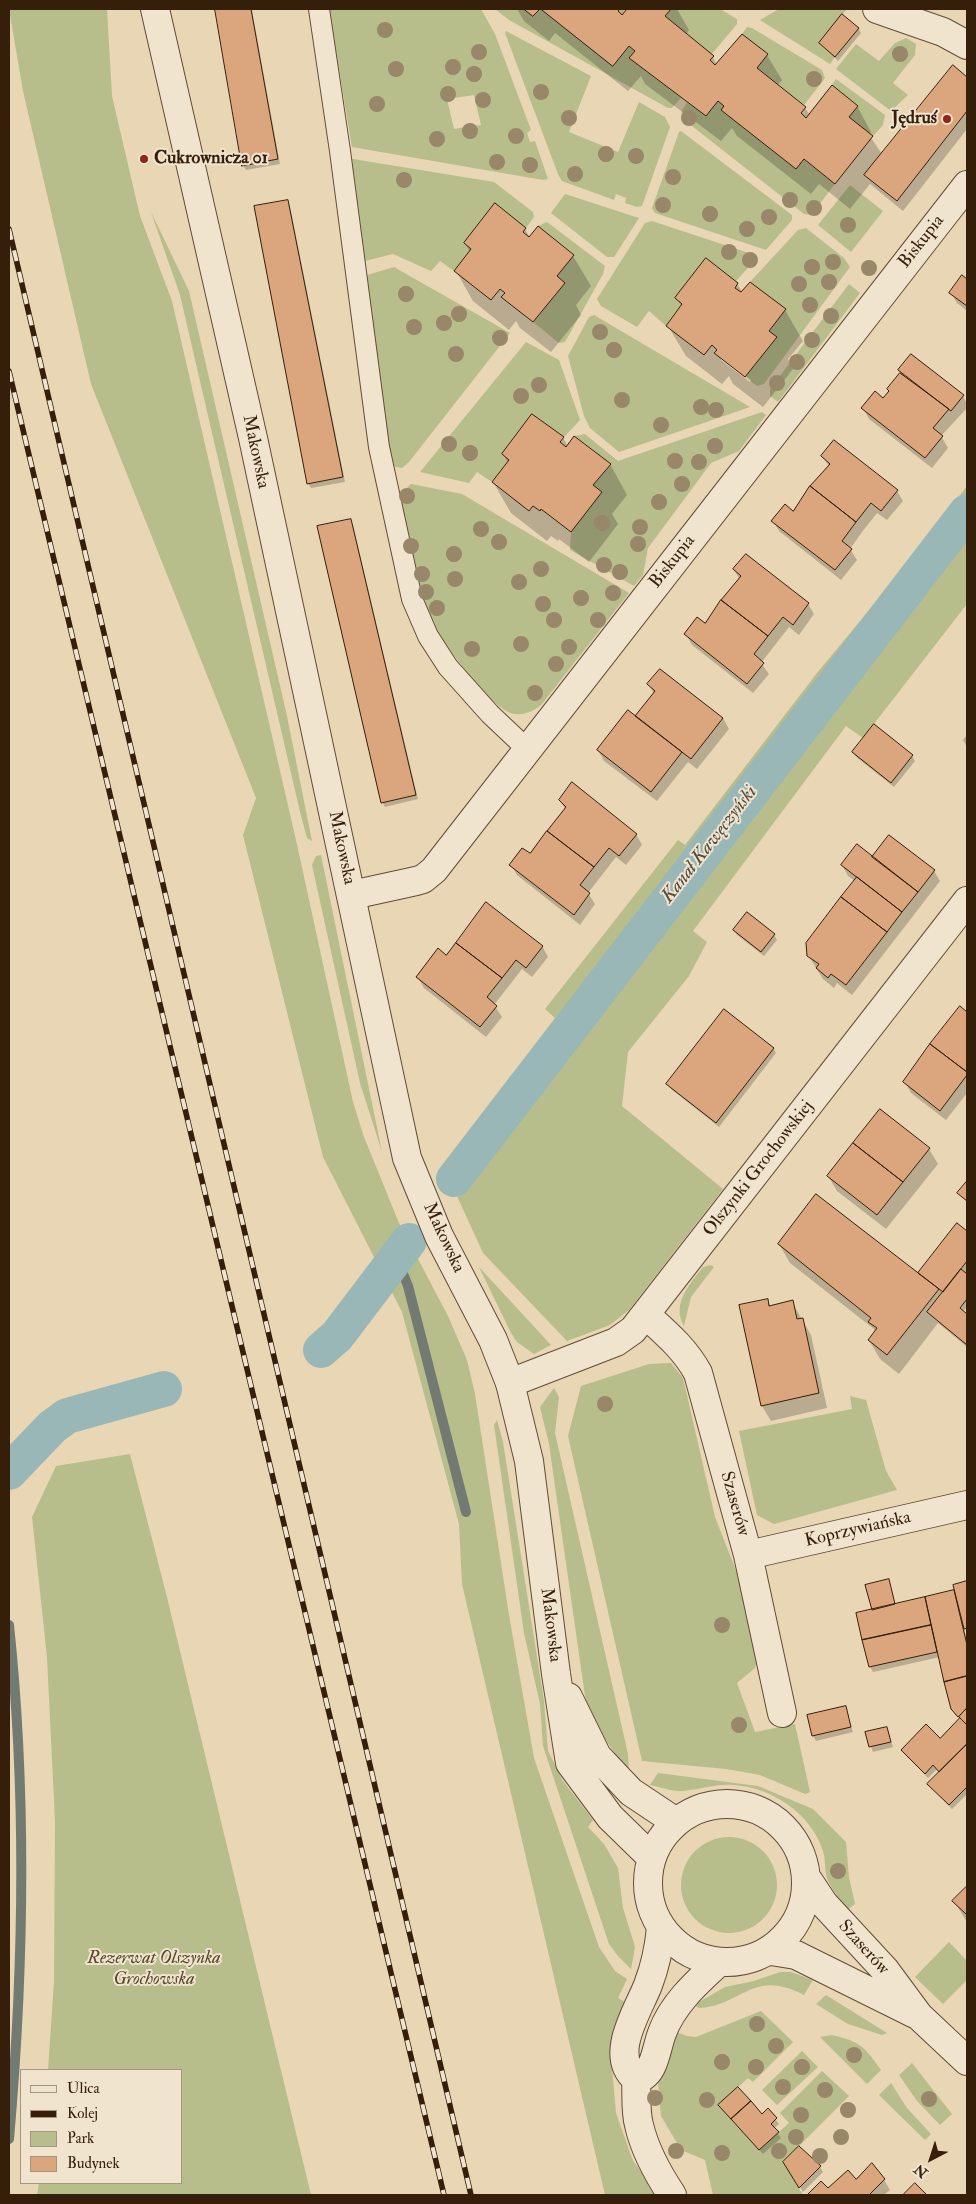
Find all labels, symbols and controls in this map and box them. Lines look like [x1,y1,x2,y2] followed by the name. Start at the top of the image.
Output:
[891,108,937,130] place label: Jędruś
[941,113,953,125] marker: Jędruś
[154,148,268,170] place label: Cukrownicza 01
[138,153,150,165] marker: Cukrownicza 01
[895,211,949,273] street label: Biskupia
[237,413,273,491] street label: Makowska
[646,531,700,593] street label: Biskupia
[657,782,763,908] water label: Kanał Kawęczyński
[323,809,359,887] street label: Makowska
[699,1097,819,1241] street label: Olszynki Grochowskiej
[417,1200,469,1276] street label: Makowska
[715,1469,753,1539] street label: Szaserów
[803,1507,913,1553] street label: Koprzywiańska
[535,1587,565,1663] street label: Makowska
[833,1916,893,1980] street label: Szaserów
[87,1948,221,1990] park label: Rezerwat Olszynka Grochowska
[20,2069,182,2184] legend
[67,2079,100,2098] text: Ulica
[67,2104,98,2123] text: Kolej
[67,2129,94,2148] text: Park
[906,2134,956,2184] north arrow
[67,2154,120,2173] text: Budynek
[911,2160,931,2181] text: N

